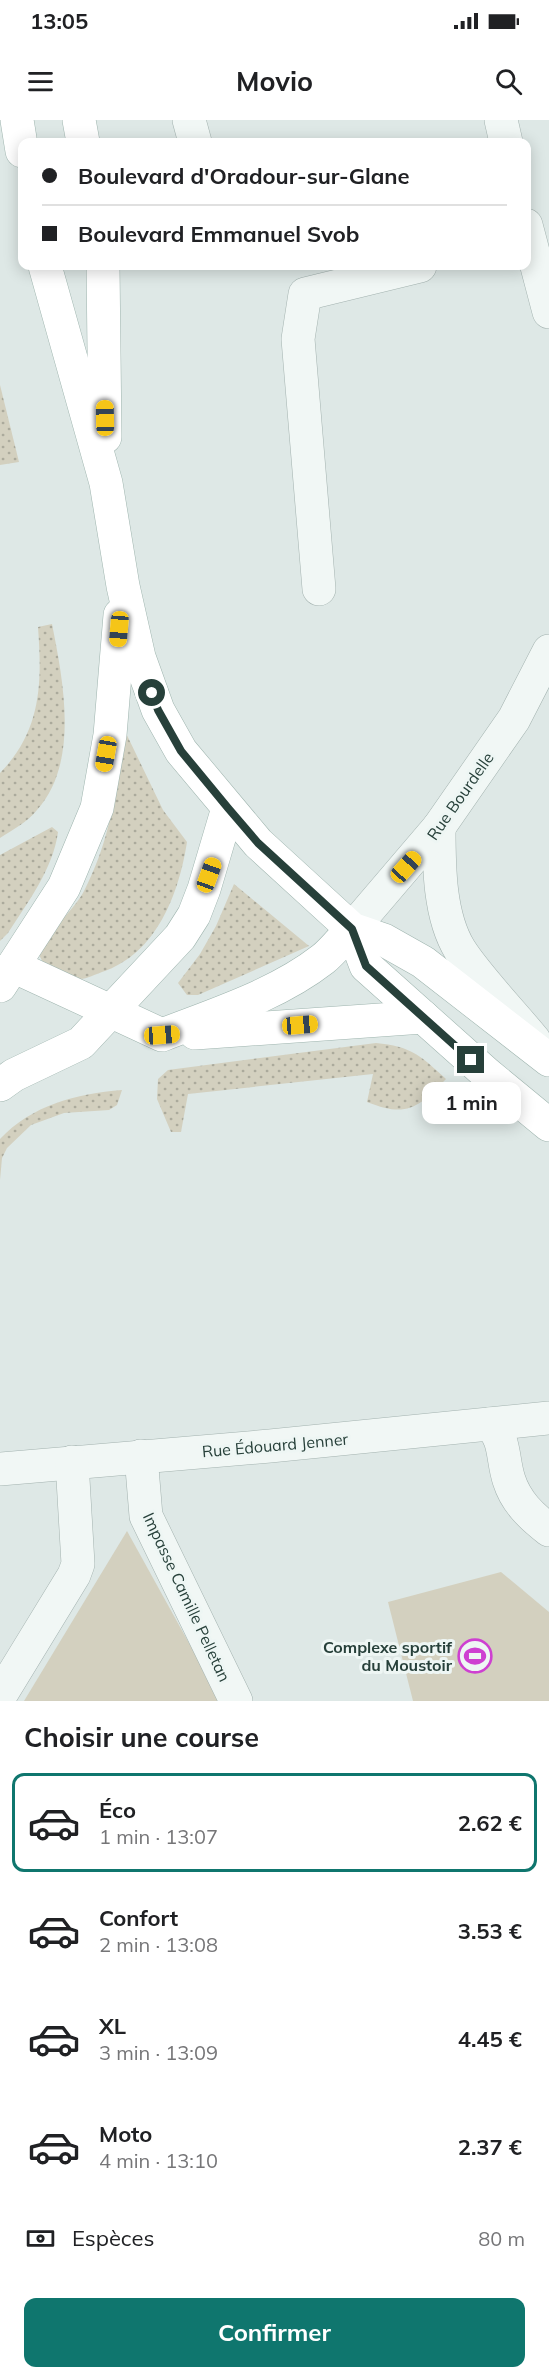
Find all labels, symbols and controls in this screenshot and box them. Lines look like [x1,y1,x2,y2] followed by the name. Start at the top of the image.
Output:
[30,7,88,35] text: 13:05
[236,64,313,98] text: Movio
[24,65,57,98] icon: menu
[492,65,525,98] icon: search
[78,162,410,190] text: Boulevard d'Oradour-sur-Glane
[78,220,359,248] text: Boulevard Emmanuel Svob
[96,400,114,436] car
[108,610,130,648] car
[138,679,165,706] route start
[94,735,118,773] car
[422,748,498,844] street label: Rue Bourdelle
[387,848,425,886] car
[194,855,224,895] car
[281,1014,319,1036] car
[143,1025,181,1045] car
[457,1046,484,1073] route end
[422,1081,520,1123] callout: 1 min
[445,1090,498,1115] text: 1 min
[201,1429,349,1461] street label: Rue Édouard Jenner
[139,1509,235,1685] street label: Impasse Camille Pelletan
[323,1637,453,1675] place label: Complexe sportif du Moustoir
[457,1638,493,1674] sports icon: Complexe sportif du Moustoir
[24,1720,259,1754] text: Choisir une course
[27,1796,81,1850] icon: car
[99,1796,136,1824] text: Éco
[458,1809,522,1837] text: 2.62 €
[99,1824,218,1849] text: 1 min · 13:07
[27,1904,81,1958] icon: car
[99,1904,178,1932] text: Confort
[458,1917,522,1945] text: 3.53 €
[99,1932,218,1957] text: 2 min · 13:08
[27,2012,81,2066] icon: car
[99,2012,126,2040] text: XL
[458,2025,522,2053] text: 4.45 €
[99,2040,218,2065] text: 3 min · 13:09
[27,2120,81,2174] icon: car
[99,2120,152,2148] text: Moto
[458,2133,522,2161] text: 2.37 €
[99,2148,218,2173] text: 4 min · 13:10
[24,2222,57,2255] icon: cash
[72,2224,154,2252] text: Espèces
[478,2226,525,2251] text: 80 m
[24,2298,525,2367] button: Confirmer

